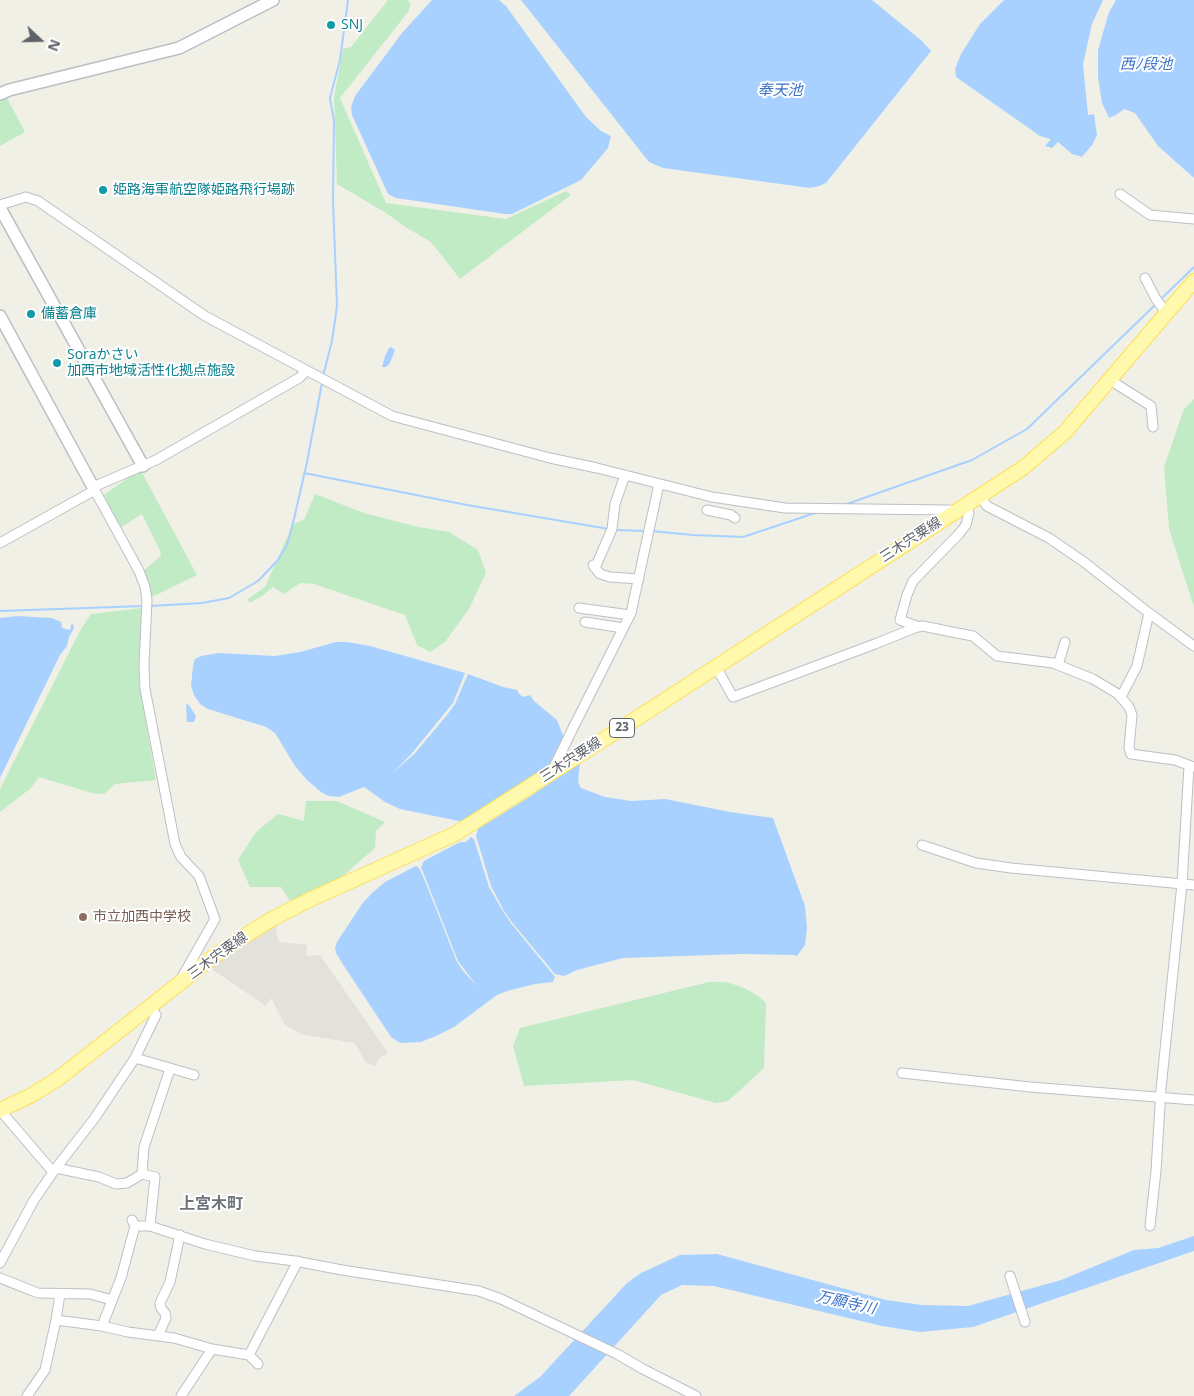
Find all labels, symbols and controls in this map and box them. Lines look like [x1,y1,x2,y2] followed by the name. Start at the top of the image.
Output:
[15,15,65,65] north arrow
[341,17,363,33] place label: SNJ
[325,19,337,31] marker: SNJ
[44,37,65,54] text: N
[1120,56,1172,74] water label: 西ﾉ段池
[758,82,802,100] water label: 奉天池
[113,182,295,198] place label: 姫路海軍航空隊姫路飛行場跡
[97,184,109,196] marker: 姫路海軍航空隊姫路飛行場跡
[41,306,97,322] place label: 備蓄倉庫
[25,308,37,320] marker: 備蓄倉庫
[67,347,235,380] place label: Soraかさい 加西市地域活性化拠点施設
[51,357,63,369] marker: Soraかさい 加西市地域活性化拠点施設
[877,514,945,566] street label: 三木宍粟線
[610,718,634,738] road number: 23
[537,734,605,786] street label: 三木宍粟線
[93,909,191,925] place label: 市立加西中学校
[77,911,89,923] marker: 市立加西中学校
[185,929,251,983] street label: 三木宍粟線
[179,1194,243,1214] district label: 上宮木町
[815,1287,877,1319] water label: 万願寺川

